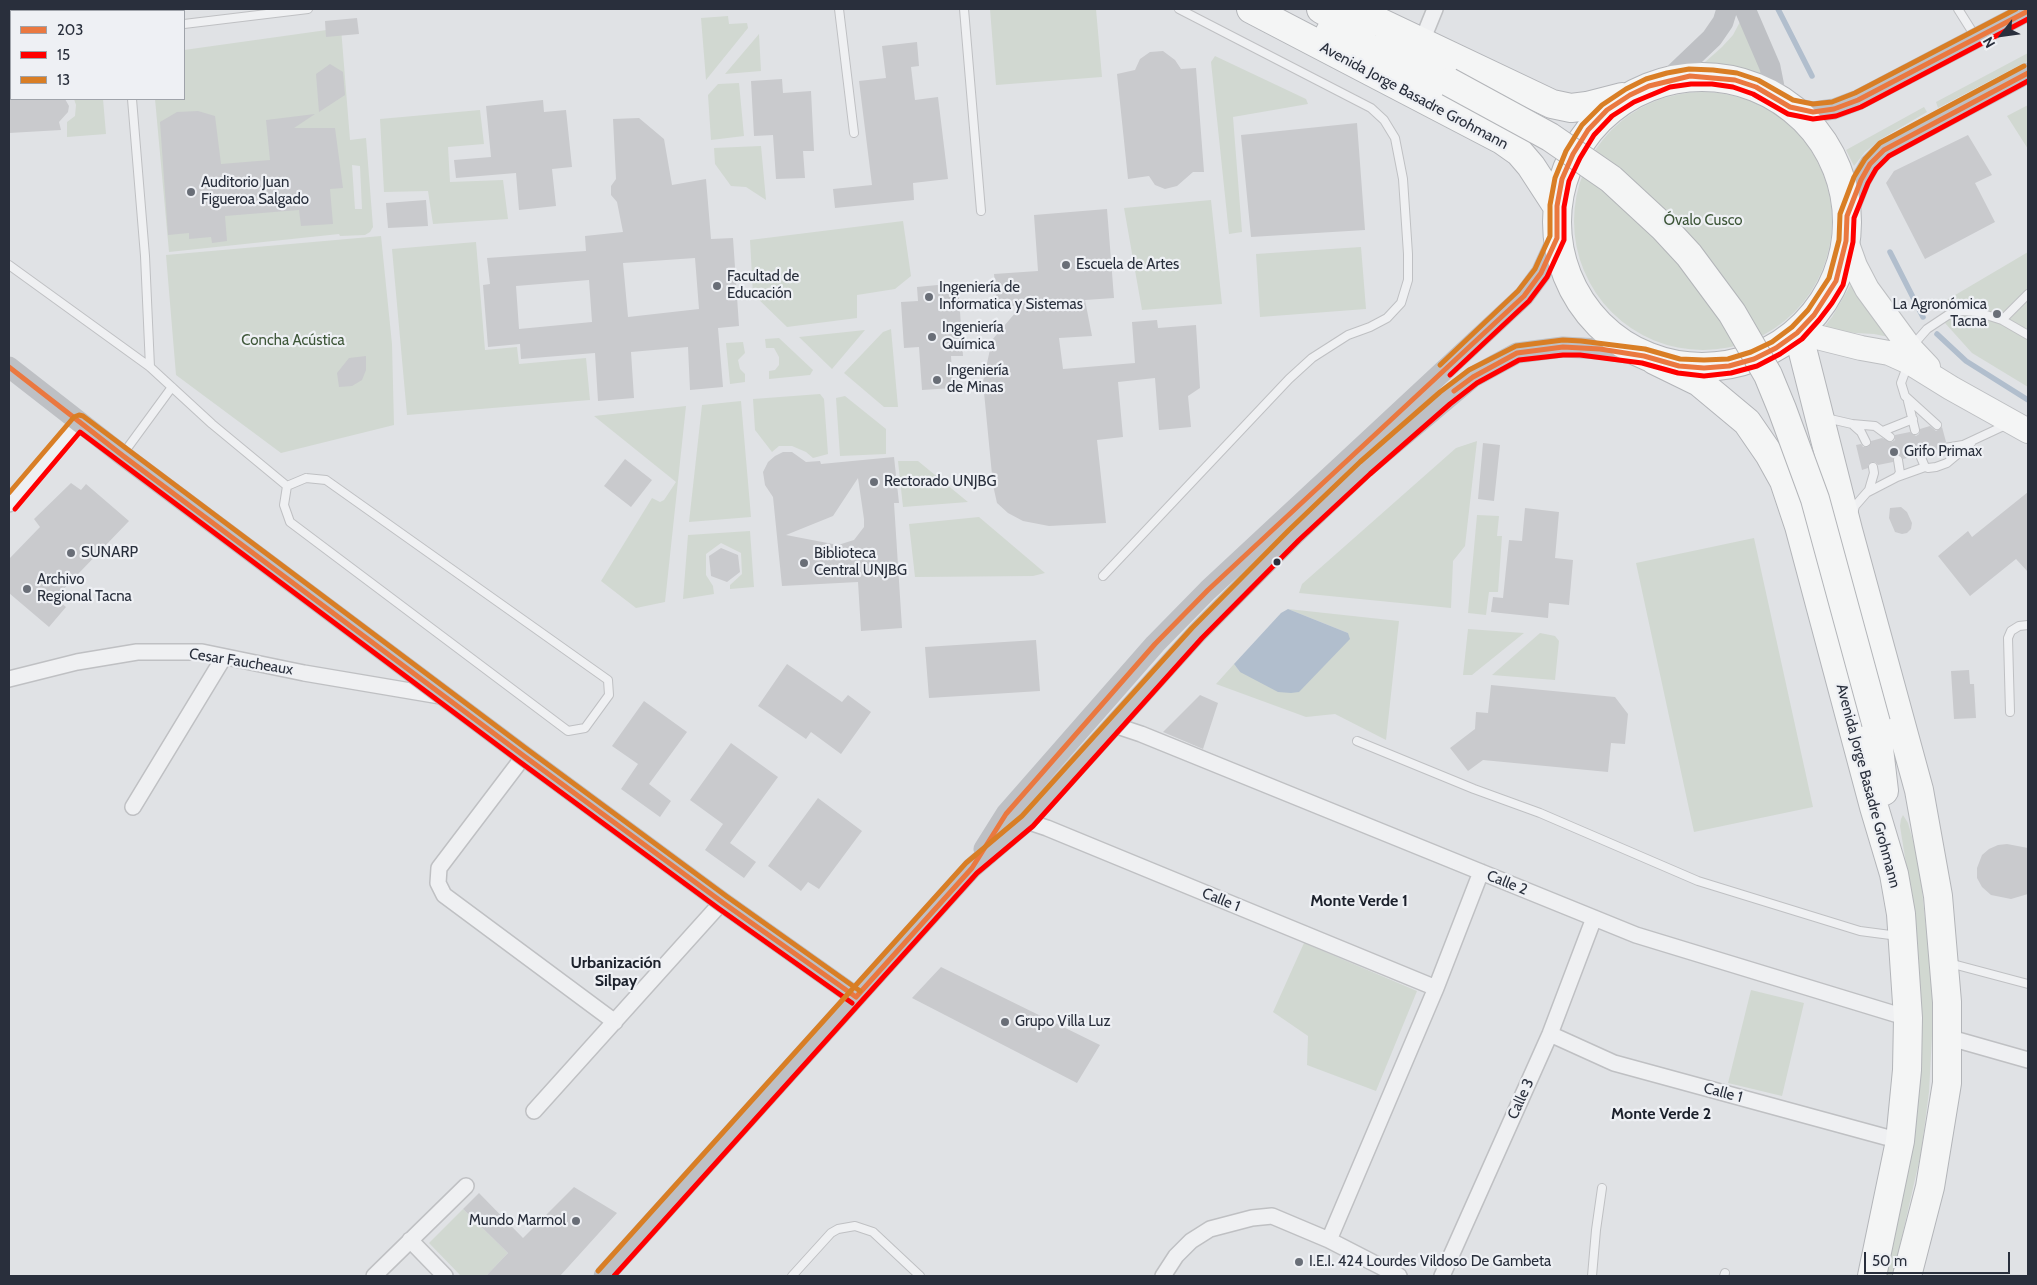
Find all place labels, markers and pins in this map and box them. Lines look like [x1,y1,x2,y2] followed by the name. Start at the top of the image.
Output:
[201,174,309,209] place label: Auditorio Juan Figueroa Salgado
[185,186,197,198] marker: Auditorio Juan Figueroa Salgado
[1076,256,1179,274] place label: Escuela de Artes
[1060,259,1072,271] marker: Escuela de Artes
[727,268,799,303] place label: Facultad de Educación
[939,279,1083,314] place label: Ingeniería de Informatica y Sistemas
[711,280,723,292] marker: Facultad de Educación
[923,291,935,303] marker: Ingeniería de Informatica y Sistemas
[1893,296,1987,331] place label: La Agronómica Tacna
[1991,308,2003,320] marker: La Agronómica Tacna
[942,319,1004,354] place label: Ingeniería Química
[926,331,938,343] marker: Ingeniería Química
[947,362,1009,397] place label: Ingeniería de Minas
[931,374,943,386] marker: Ingeniería de Minas
[1904,443,1982,461] place label: Grifo Primax
[1888,446,1900,458] marker: Grifo Primax
[884,473,997,491] place label: Rectorado UNJBG
[868,476,880,488] marker: Rectorado UNJBG
[81,544,138,562] place label: SUNARP
[814,545,907,580] place label: Biblioteca Central UNJBG
[65,547,77,559] marker: SUNARP
[798,557,810,569] marker: Biblioteca Central UNJBG
[1272,557,1282,567] unlabelled marker
[37,571,132,606] place label: Archivo Regional Tacna
[21,583,33,595] marker: Archivo Regional Tacna
[1015,1013,1111,1031] place label: Grupo Villa Luz
[999,1016,1011,1028] marker: Grupo Villa Luz
[469,1212,566,1230] place label: Mundo Marmol
[570,1215,582,1227] marker: Mundo Marmol
[1309,1253,1551,1271] place label: I.E.I. 424 Lourdes Vildoso De Gambeta
[1293,1256,1305,1268] marker: I.E.I. 424 Lourdes Vildoso De Gambeta

